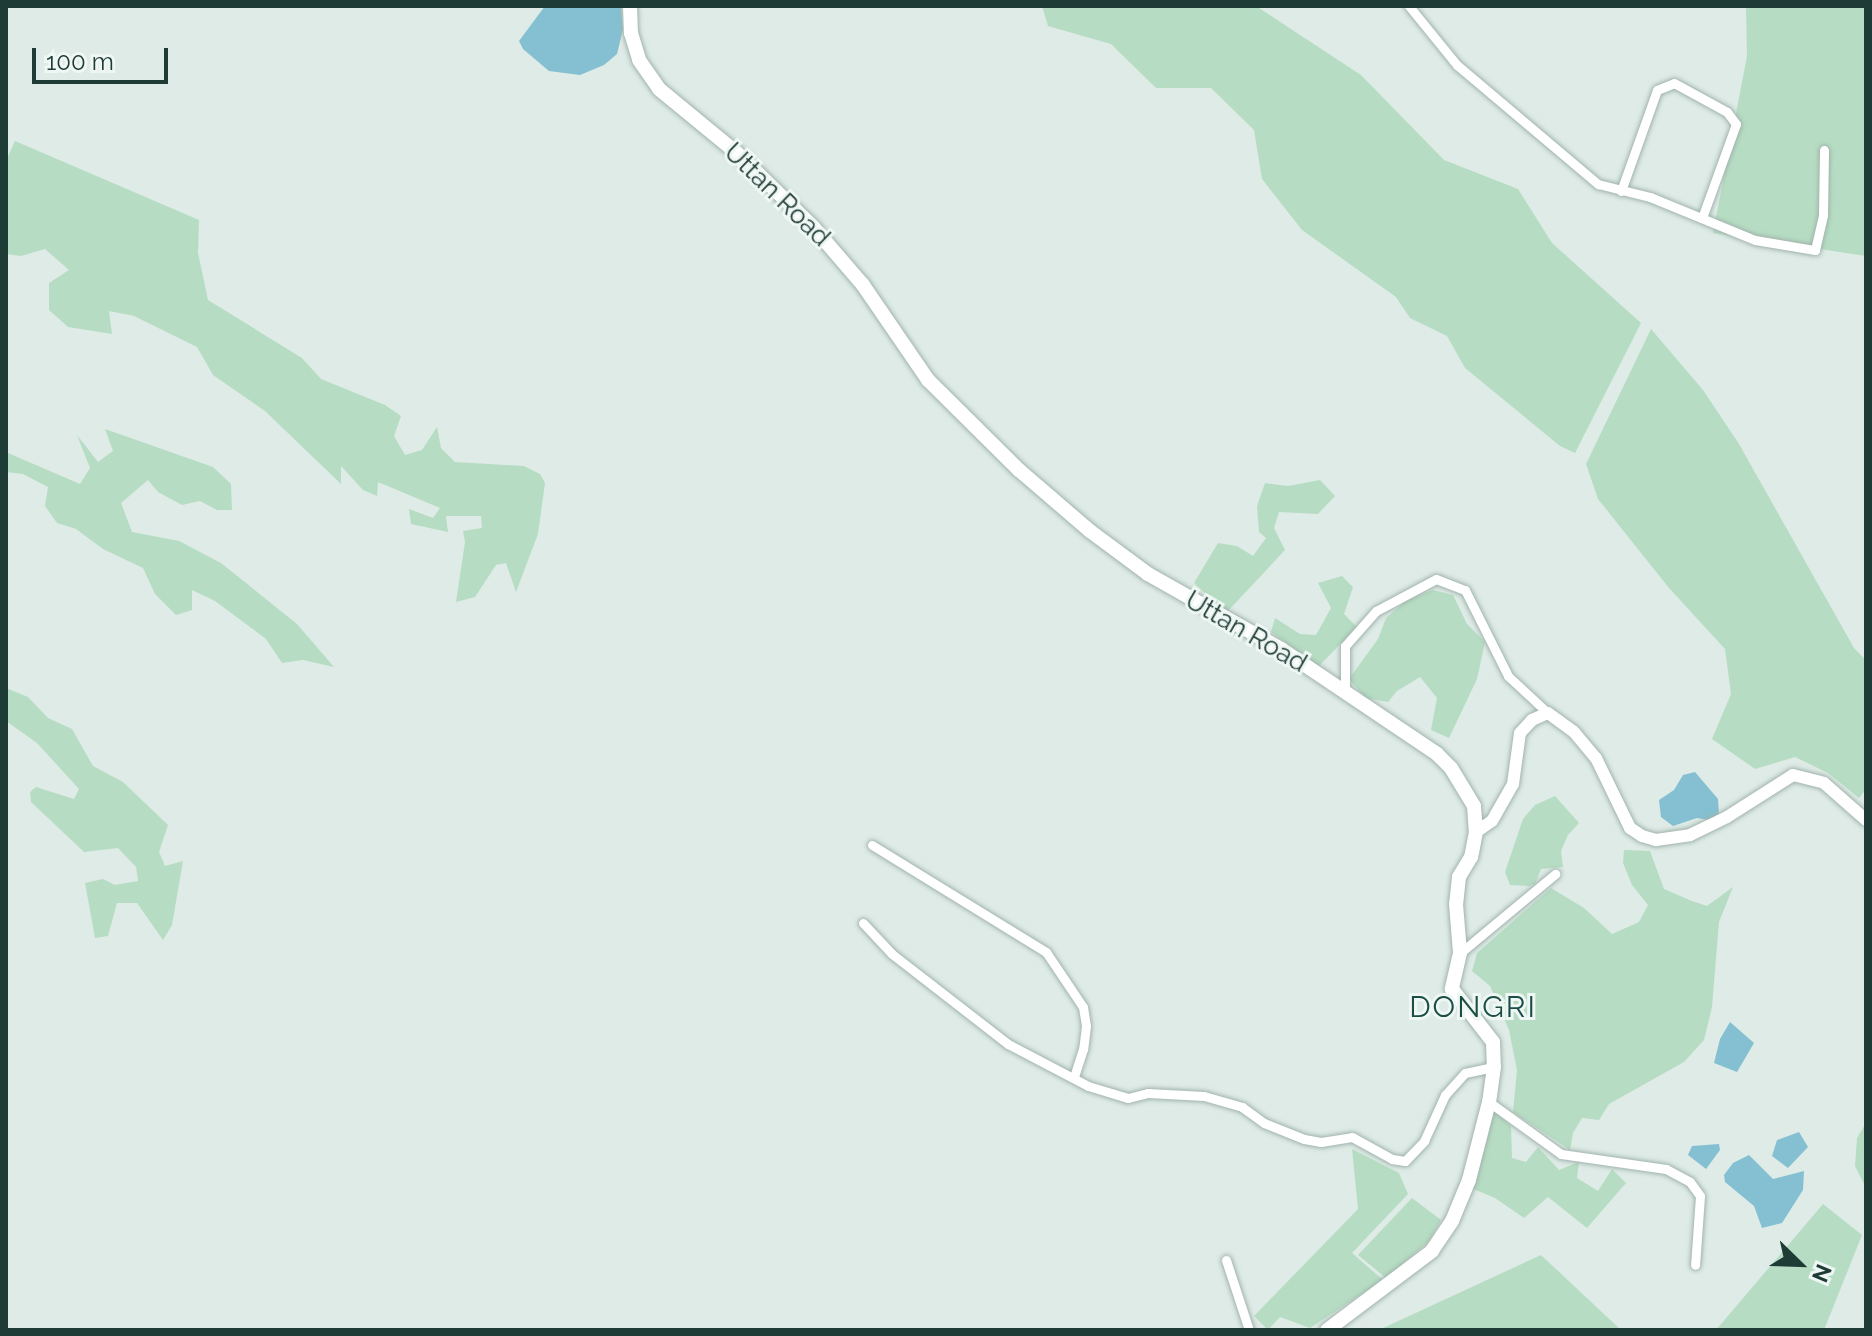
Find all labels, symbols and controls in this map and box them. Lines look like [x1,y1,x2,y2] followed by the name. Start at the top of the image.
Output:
[36,32,172,82] scale bar
[46,47,114,76] text: 100 m
[718,137,836,253] street label: Uttan Road
[1180,585,1312,679] street label: Uttan Road
[1409,989,1537,1025] district label: DONGRI
[1760,1224,1840,1304] north arrow
[1807,1261,1837,1286] text: N

